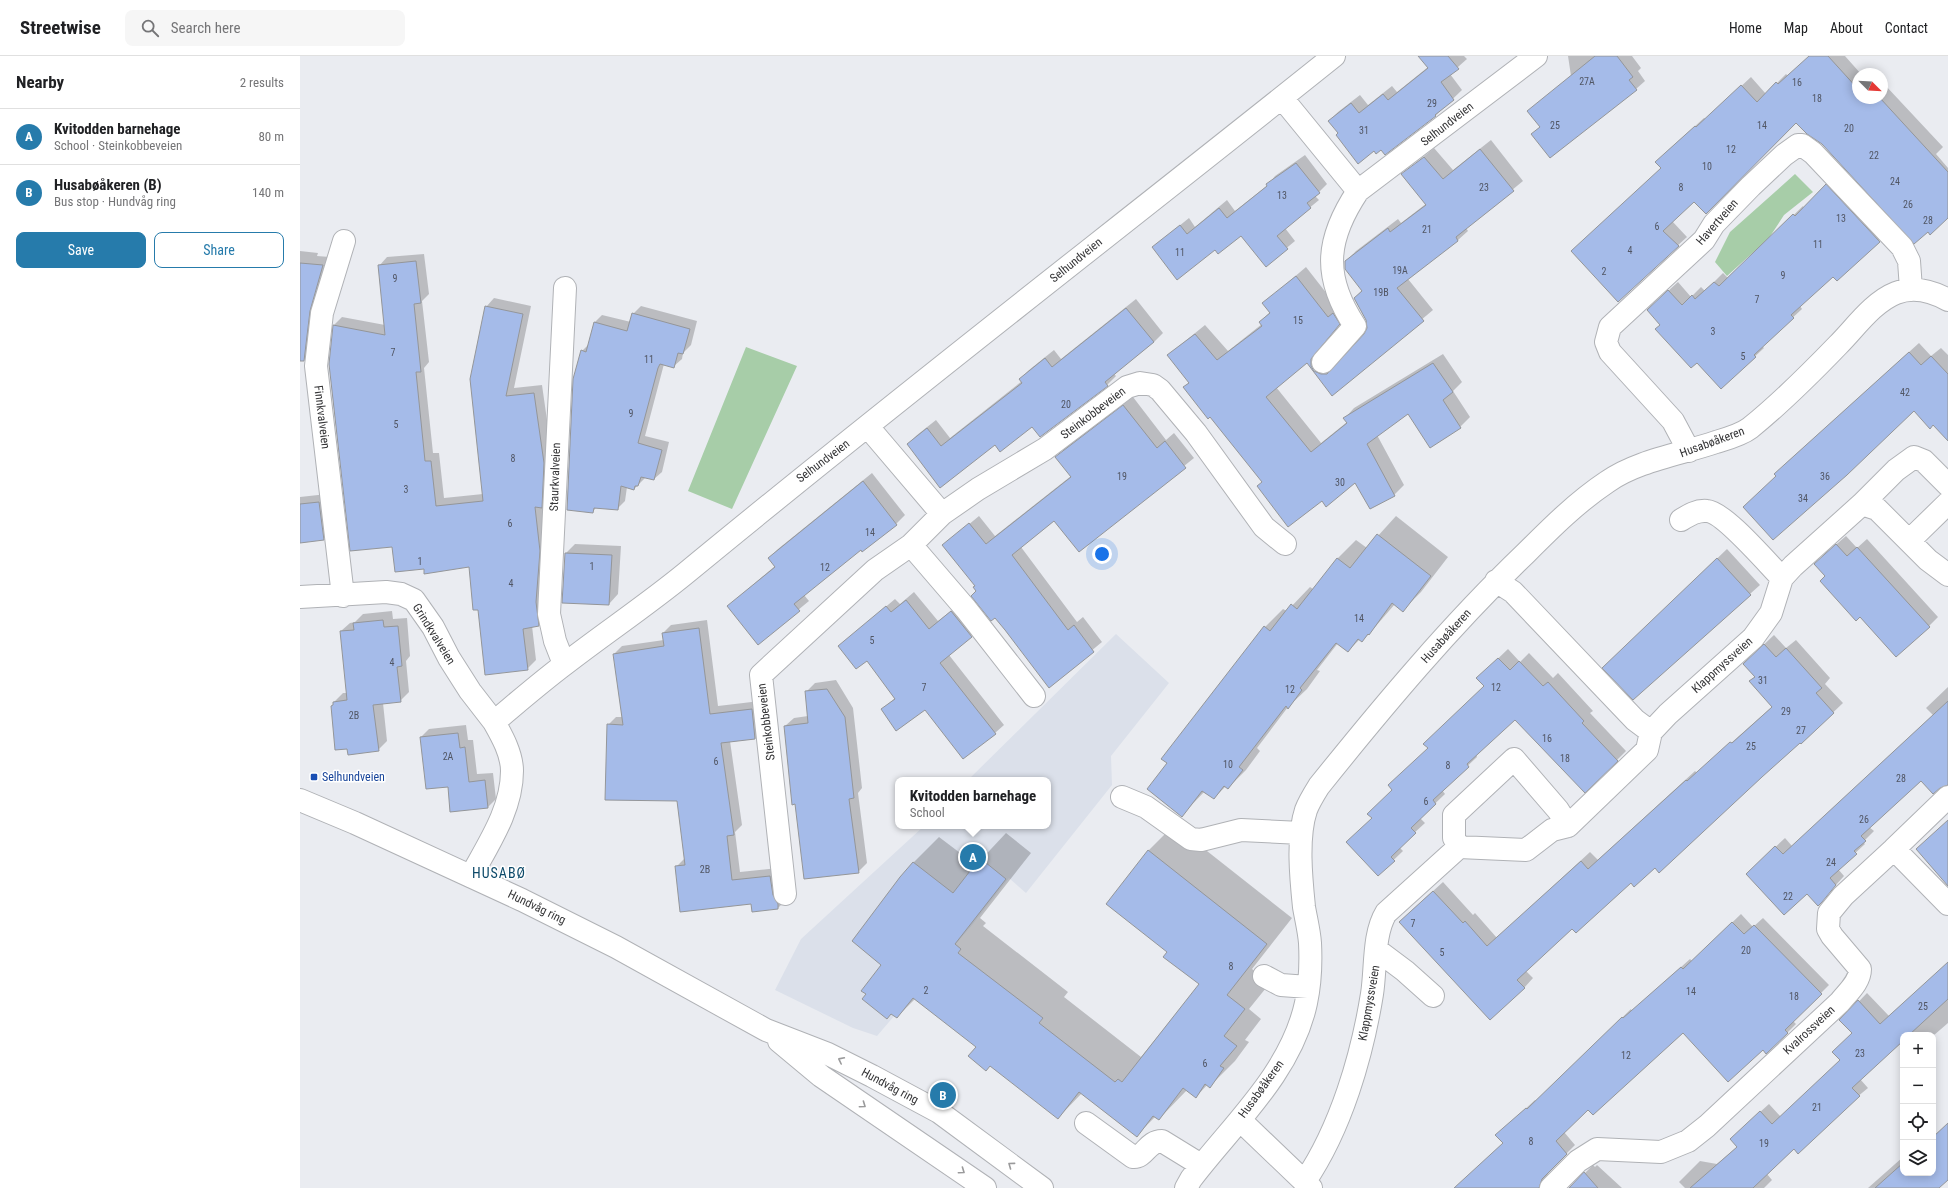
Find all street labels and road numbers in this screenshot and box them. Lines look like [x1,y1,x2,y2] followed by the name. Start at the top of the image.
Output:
[1418,99,1476,149] street label: Selhundveien
[1693,196,1741,248] street label: Havertveien
[1047,235,1105,285] street label: Selhundveien
[311,384,333,450] street label: Finnkvalveien
[1058,384,1128,442] street label: Steinkobbeveien
[1678,424,1747,460] street label: Husabøåkeren
[794,436,852,486] street label: Selhundveien
[547,442,563,512] street label: Staurkvalveien
[410,601,458,667] street label: Grindkvalveien
[1418,606,1474,666] street label: Husabøåkeren
[1689,634,1755,696] street label: Klappmyssveien
[754,682,778,761] street label: Steinkobbeveien
[506,887,568,927] street label: Hundvåg ring
[1355,964,1383,1042] street label: Klappmyssveien
[1780,1003,1838,1057] street label: Kvalrossveien
[1235,1057,1287,1121] street label: Husabøåkeren
[859,1065,921,1107] street label: Hundvåg ring

